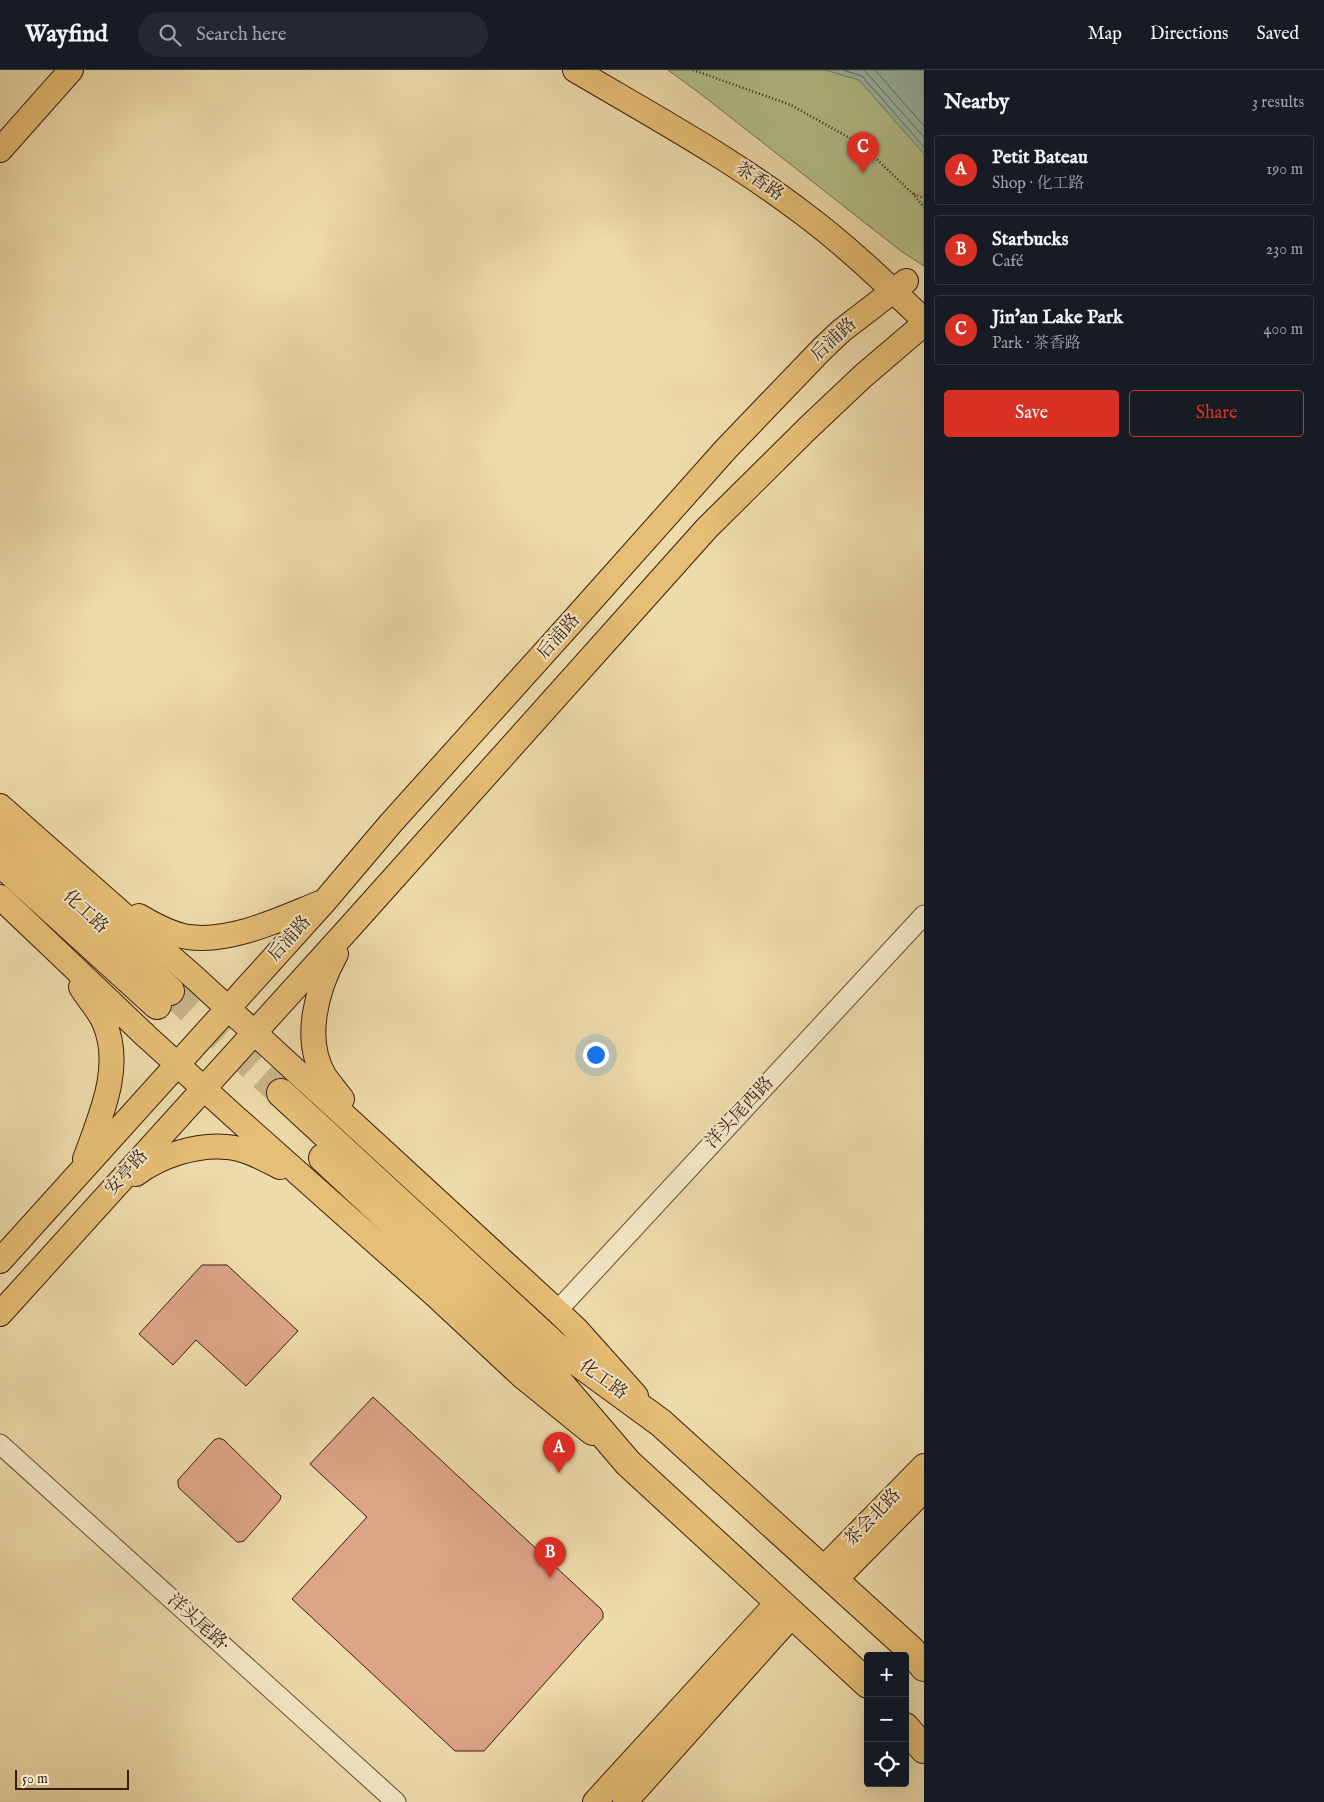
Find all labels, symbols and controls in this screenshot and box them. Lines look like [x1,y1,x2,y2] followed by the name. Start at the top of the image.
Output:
[138,12,488,57] search box
[25,19,108,50] text: Wayfind
[156,21,184,49] icon: search
[196,23,286,47] text: Search here
[1088,23,1122,46] text: Map
[1150,23,1228,46] text: Directions
[1256,23,1299,46] text: Saved
[944,89,1009,116] text: Nearby
[1252,93,1304,113] text: 3 results
[847,132,879,173] pin: C
[992,146,1088,170] text: Petit Bateau
[730,157,788,207] street label: 茶香路
[956,160,966,180] text: A
[1266,160,1303,180] text: 190 m
[992,174,1084,194] text: Shop · 化工路
[992,228,1068,252] text: Starbucks
[956,240,966,260] text: B
[1266,240,1303,260] text: 230 m
[992,252,1023,272] text: Café
[992,306,1123,330] text: Jin'an Lake Park
[806,313,862,367] street label: 后浦路
[955,320,967,340] text: C
[1264,320,1303,340] text: 400 m
[992,334,1081,354] text: Park · 茶香路
[944,390,1119,437] button: Save
[1129,390,1304,437] button: Share
[532,609,586,665] street label: 后浦路
[57,885,113,939] street label: 化工路
[263,911,317,967] street label: 后浦路
[583,1042,609,1068] your location
[701,1072,779,1154] street label: 洋头尾西路
[100,1145,154,1201] street label: 安亭路
[574,1355,632,1405] street label: 化工路
[543,1432,575,1473] pin: A
[840,1484,906,1552] street label: 茶会北路
[534,1537,566,1578] pin: B
[162,1589,234,1657] street label: 洋头尾路·
[864,1652,909,1787] map controls
[864,1652,909,1697] button: +
[864,1697,909,1742] button: −
[864,1742,909,1787] button: locate
[15,1767,129,1790] scale bar
[22,1770,48,1788] text: 50 m

